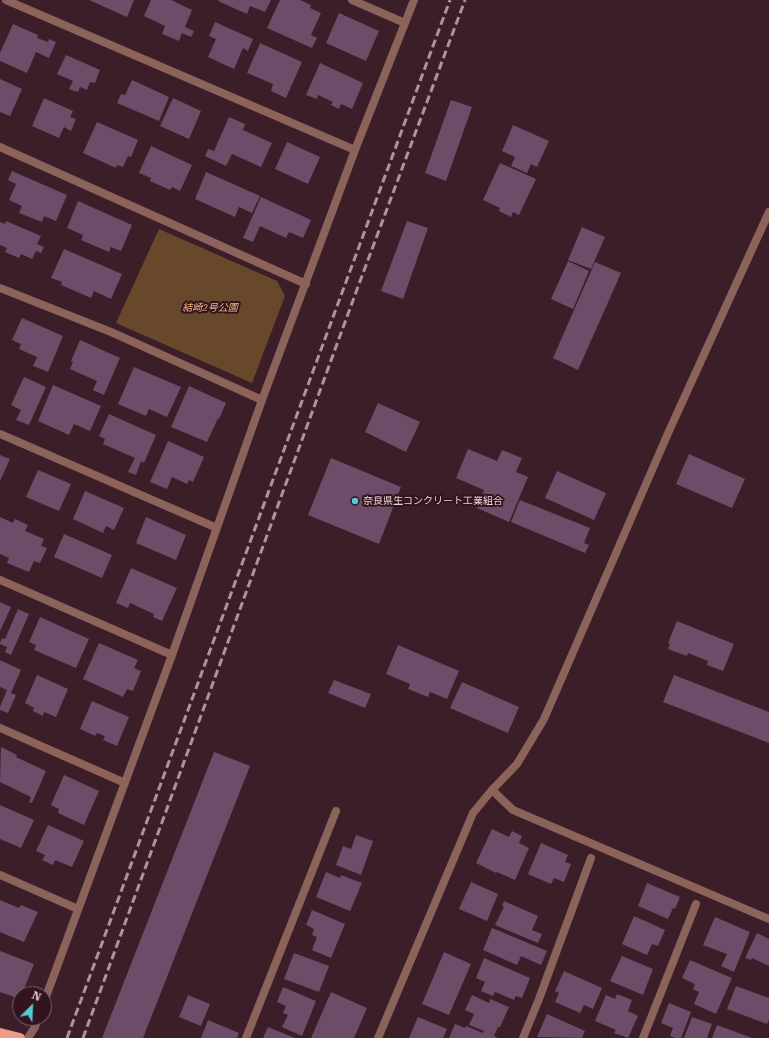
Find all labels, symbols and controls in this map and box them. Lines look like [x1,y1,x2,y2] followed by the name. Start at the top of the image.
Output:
[182,302,238,314] park label: 結崎2号公園
[363,495,503,507] place label: 奈良県生コンクリート工業組合
[350,496,360,506] marker: 奈良県生コンクリート工業組合
[12,986,52,1026] north arrow
[30,988,43,1004] text: N

